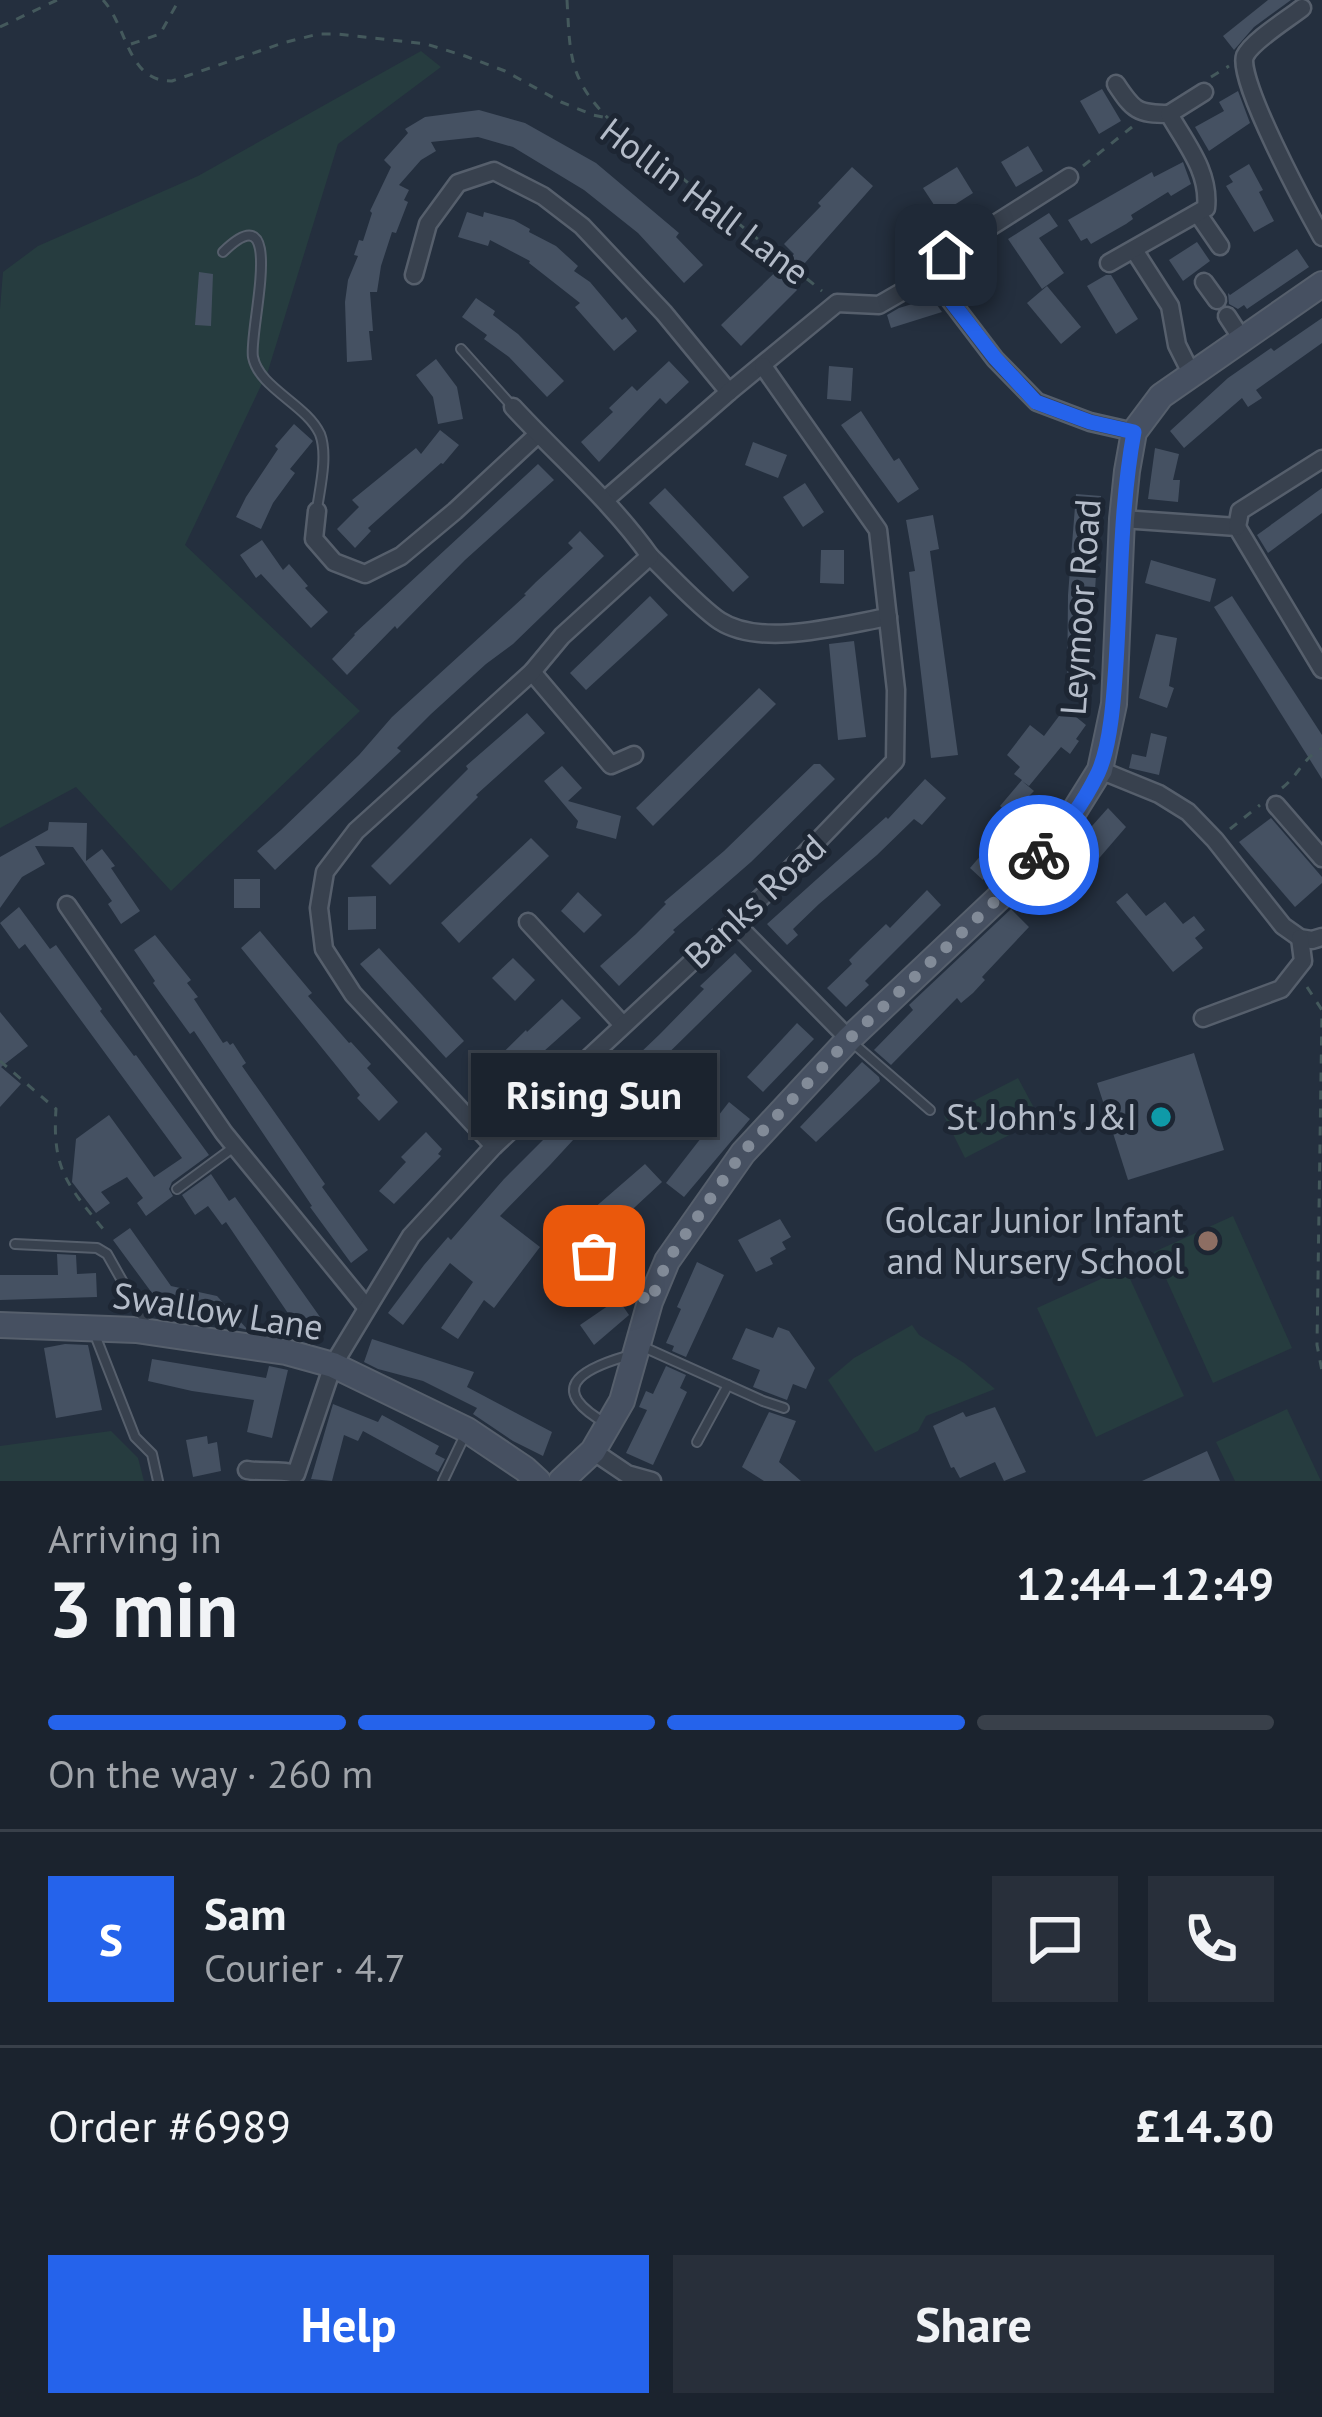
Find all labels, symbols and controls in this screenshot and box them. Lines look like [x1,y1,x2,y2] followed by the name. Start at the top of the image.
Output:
[591,107,819,295] street label: Hollin Hall Lane
[895,204,997,306] pin
[913,222,979,288] icon: home
[1049,497,1111,717] street label: Leymoor Road
[979,795,1099,915] courier
[1006,822,1072,888] icon: bike
[674,823,835,978] street label: Banks Road
[471,1052,717,1136] callout: Rising Sun
[506,1069,682,1120] text: Rising Sun
[946,1093,1137,1140] place label: St John's J&I
[1148,1104,1174,1130] marker: St John's J&I
[884,1196,1184,1284] place label: Golcar Junior Infant and Nursery School
[543,1205,645,1307] pin
[561,1223,627,1289] icon: bag
[1195,1228,1221,1254] marker: Golcar Junior Infant and Nursery School
[110,1271,327,1350] street label: Swallow Lane
[48,1513,222,1564] text: Arriving in
[1016,1554,1274,1612] text: 12:44–12:49
[48,1558,238,1659] text: 3 min
[48,1748,373,1799] text: On the way · 260 m
[992,1876,1118,2002] button: chat
[1148,1876,1274,2002] button: phone
[204,1884,286,1942] text: Sam
[99,1910,123,1968] text: S
[204,1942,406,1993] text: Courier · 4.7
[48,2096,291,2154] text: Order #6989
[1135,2096,1274,2154] text: £14.30
[48,2255,649,2393] button: Help
[673,2255,1274,2393] button: Share

